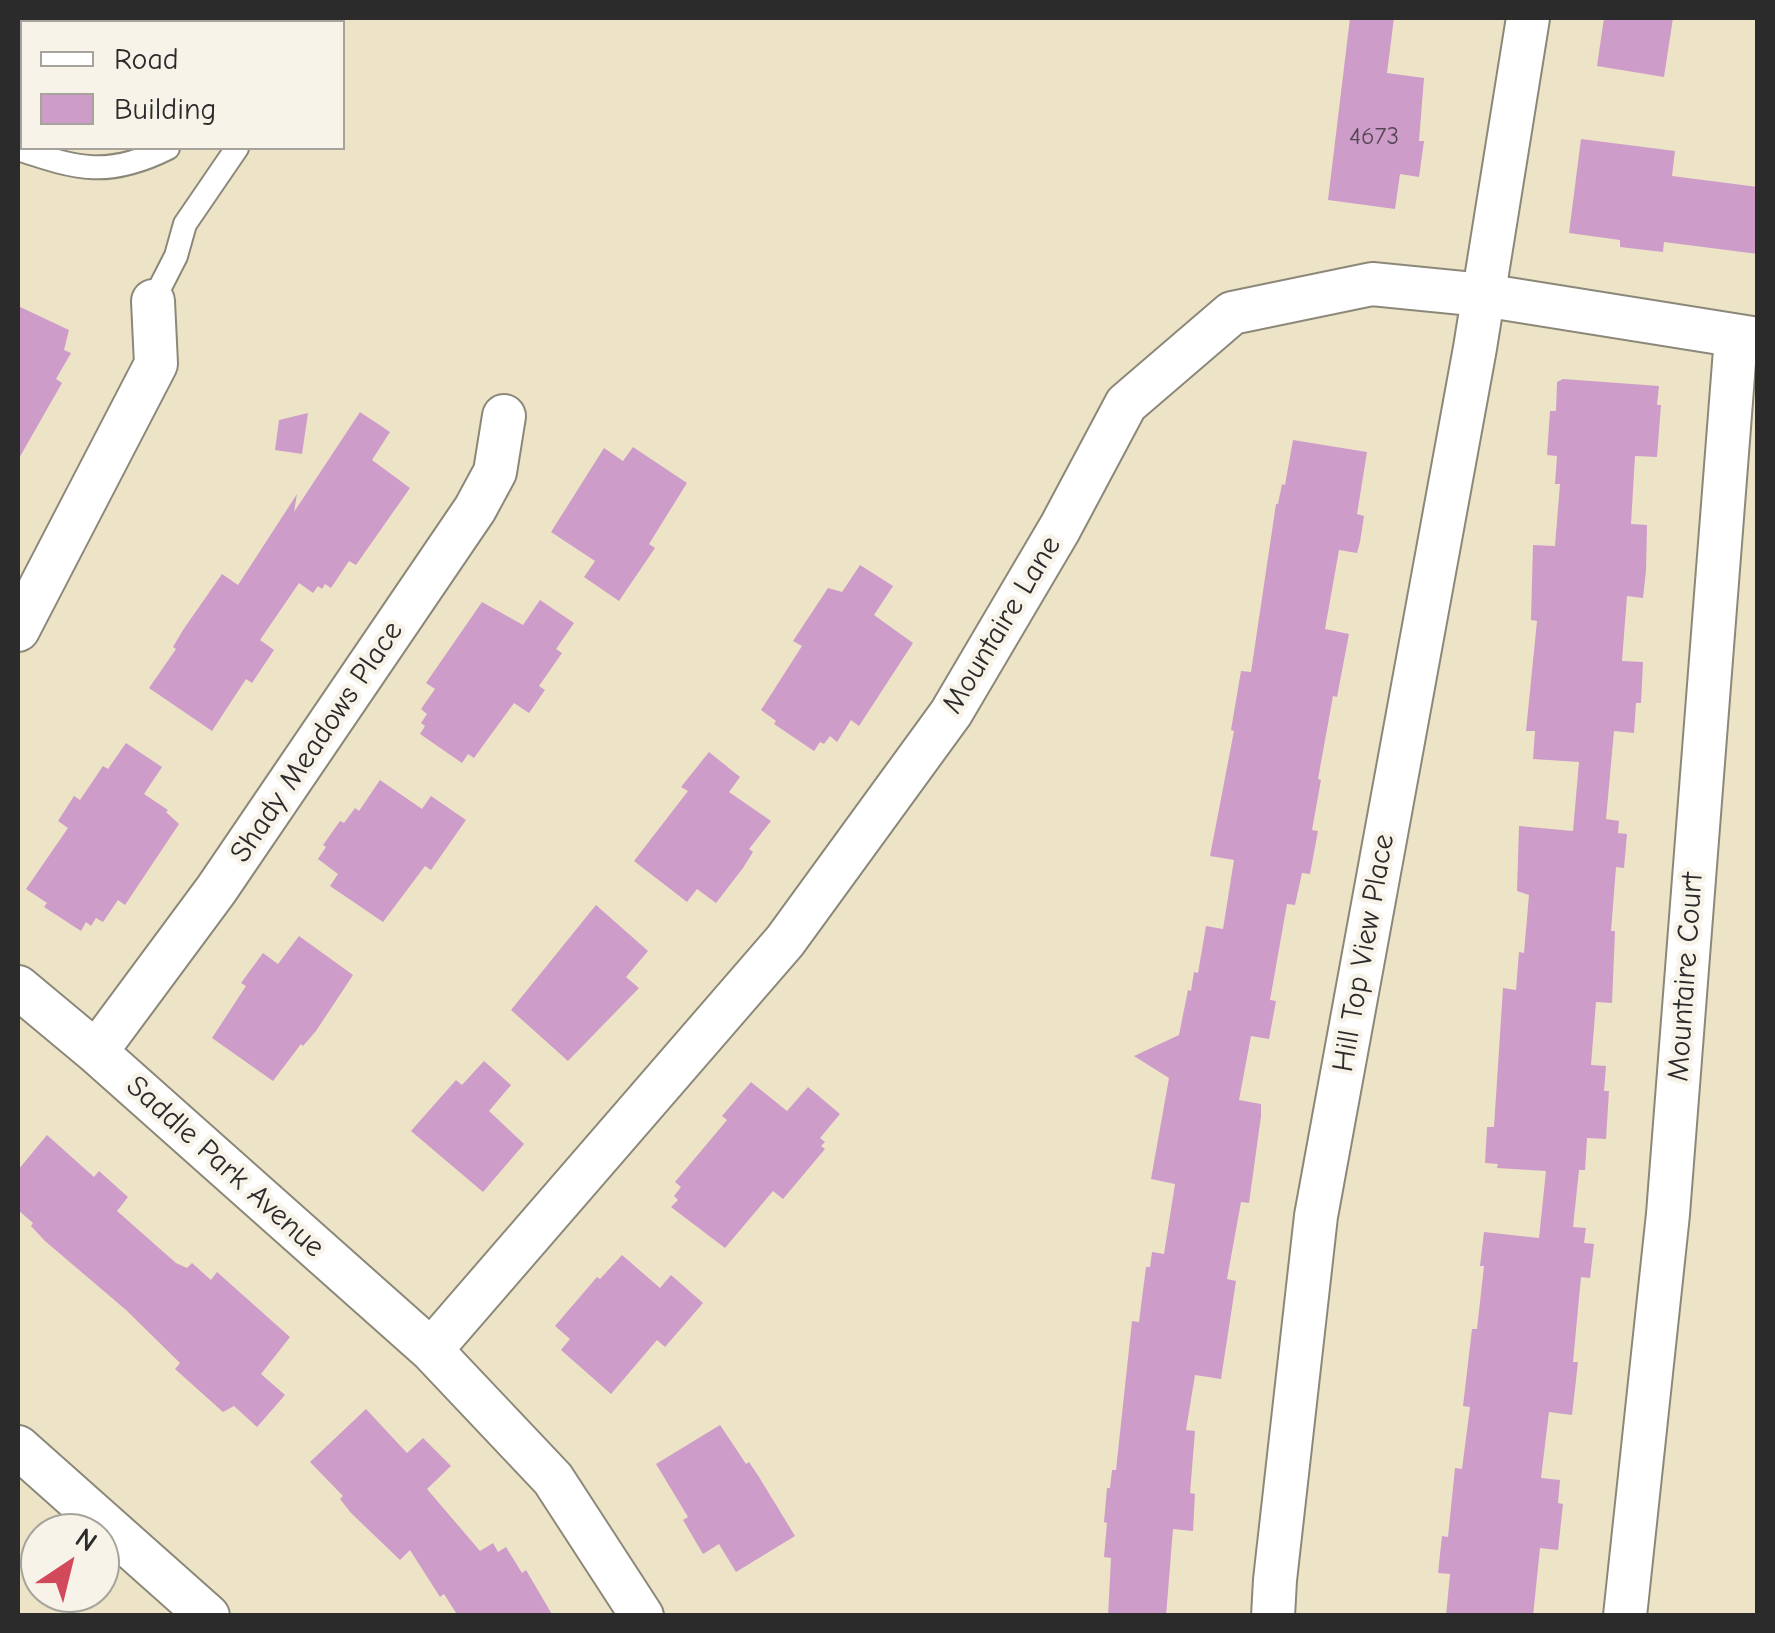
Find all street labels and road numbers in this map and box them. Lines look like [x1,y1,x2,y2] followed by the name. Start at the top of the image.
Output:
[935,530,1069,720] street label: Mountaire Lane
[223,614,411,870] street label: Shady Meadows Place
[1325,831,1403,1075] street label: Hill Top View Place
[1661,871,1711,1083] street label: Mountaire Court
[118,1069,332,1265] street label: Saddle Park Avenue

